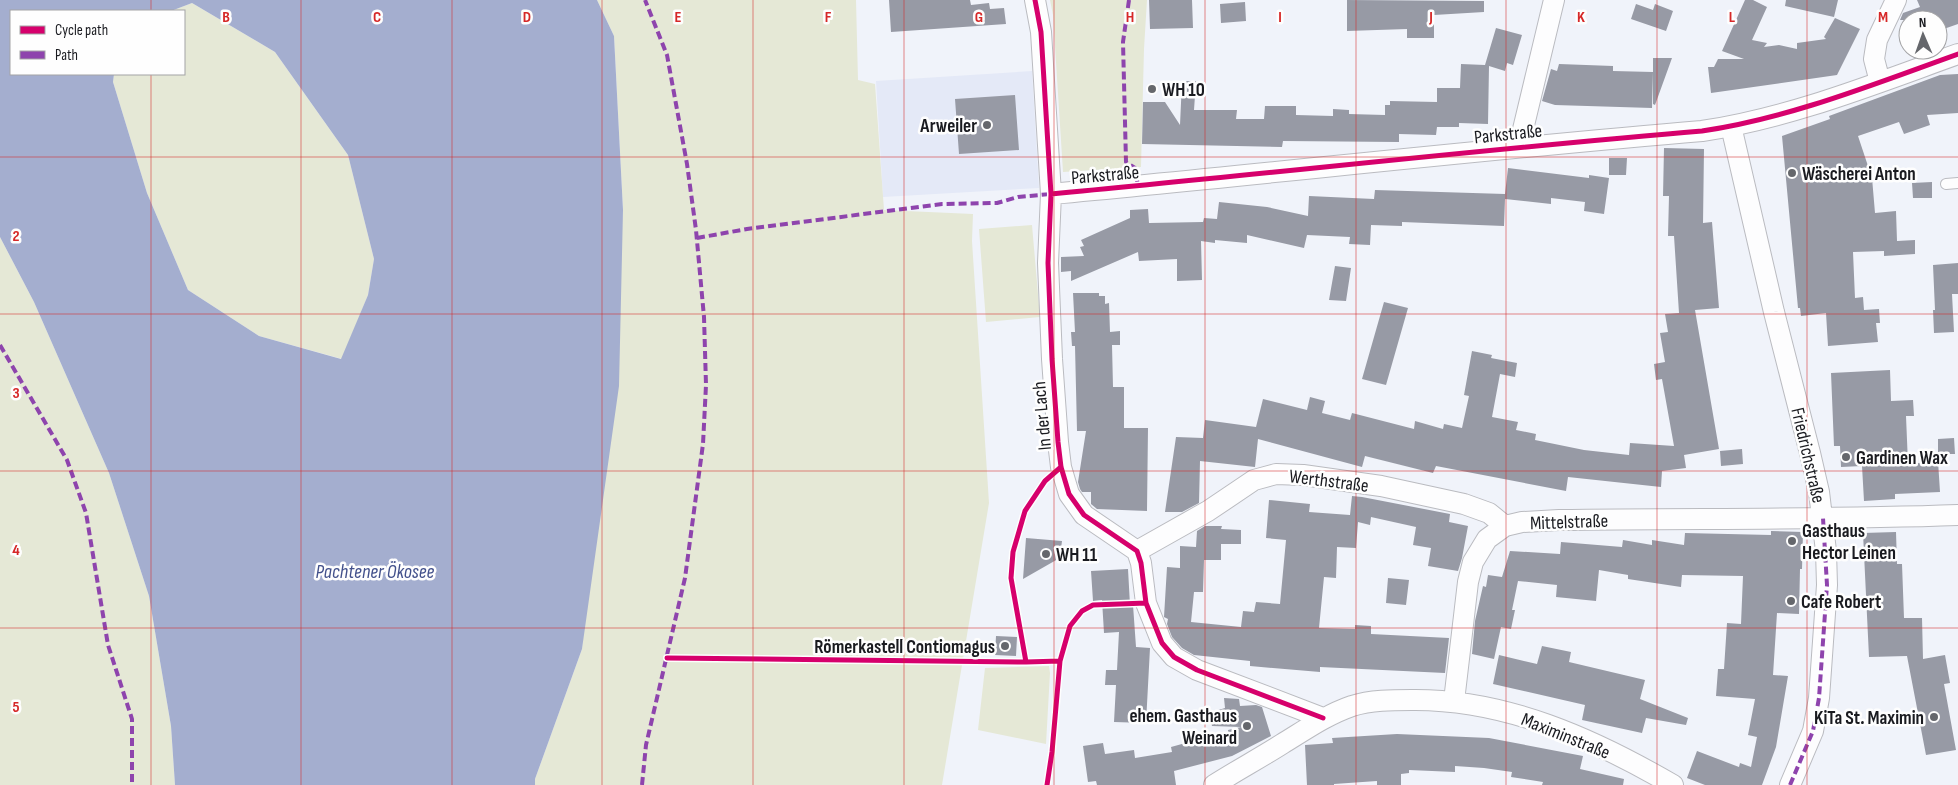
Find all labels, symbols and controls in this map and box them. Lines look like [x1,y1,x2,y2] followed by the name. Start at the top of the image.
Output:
[222,8,230,27] text: B
[373,8,381,27] text: C
[523,8,531,27] text: D
[675,8,682,27] text: E
[825,8,832,27] text: F
[975,8,983,27] text: G
[1126,8,1134,27] text: H
[1278,8,1282,27] text: I
[1428,8,1433,27] text: J
[1577,8,1585,27] text: K
[1729,8,1736,27] text: L
[1878,8,1888,27] text: M
[10,10,185,75] legend
[1898,10,1948,60] north arrow
[1919,14,1927,31] text: N
[55,21,108,40] text: Cycle path
[55,46,78,65] text: Path
[1162,79,1205,102] place label: WH 10
[1146,83,1158,95] marker: WH 10
[919,115,977,138] place label: Arweiler
[981,119,993,131] marker: Arweiler
[1473,119,1543,149] street label: Parkstraße
[1070,161,1140,190] street label: Parkstraße
[1802,163,1916,186] place label: Wäscherei Anton
[1786,167,1798,179] marker: Wäscherei Anton
[12,227,20,246] text: 2
[1028,380,1057,451] street label: In der Lach
[12,384,20,403] text: 3
[1785,405,1830,505] street label: Friedrichstraße
[1856,447,1948,470] place label: Gardinen Wax
[1840,451,1852,463] marker: Gardinen Wax
[1288,465,1370,498] street label: Werthstraße
[1530,510,1608,535] street label: Mittelstraße
[1802,520,1896,565] place label: Gasthaus Hector Leinen
[1786,535,1798,547] marker: Gasthaus Hector Leinen
[12,541,20,560] text: 4
[1056,544,1098,567] place label: WH 11
[1040,548,1052,560] marker: WH 11
[316,560,435,584] water label: Pachtener Ökosee
[1801,591,1881,614] place label: Cafe Robert
[1785,595,1797,607] marker: Cafe Robert
[814,636,995,659] place label: Römerkastell Contiomagus
[999,640,1011,652] marker: Römerkastell Contiomagus
[12,698,20,717] text: 5
[1129,705,1237,750] place label: ehem. Gasthaus Weinard
[1814,707,1924,730] place label: KiTa St. Maximin
[1518,708,1613,765] street label: Maximinstraße
[1928,711,1940,723] marker: KiTa St. Maximin
[1241,720,1253,732] marker: ehem. Gasthaus Weinard

